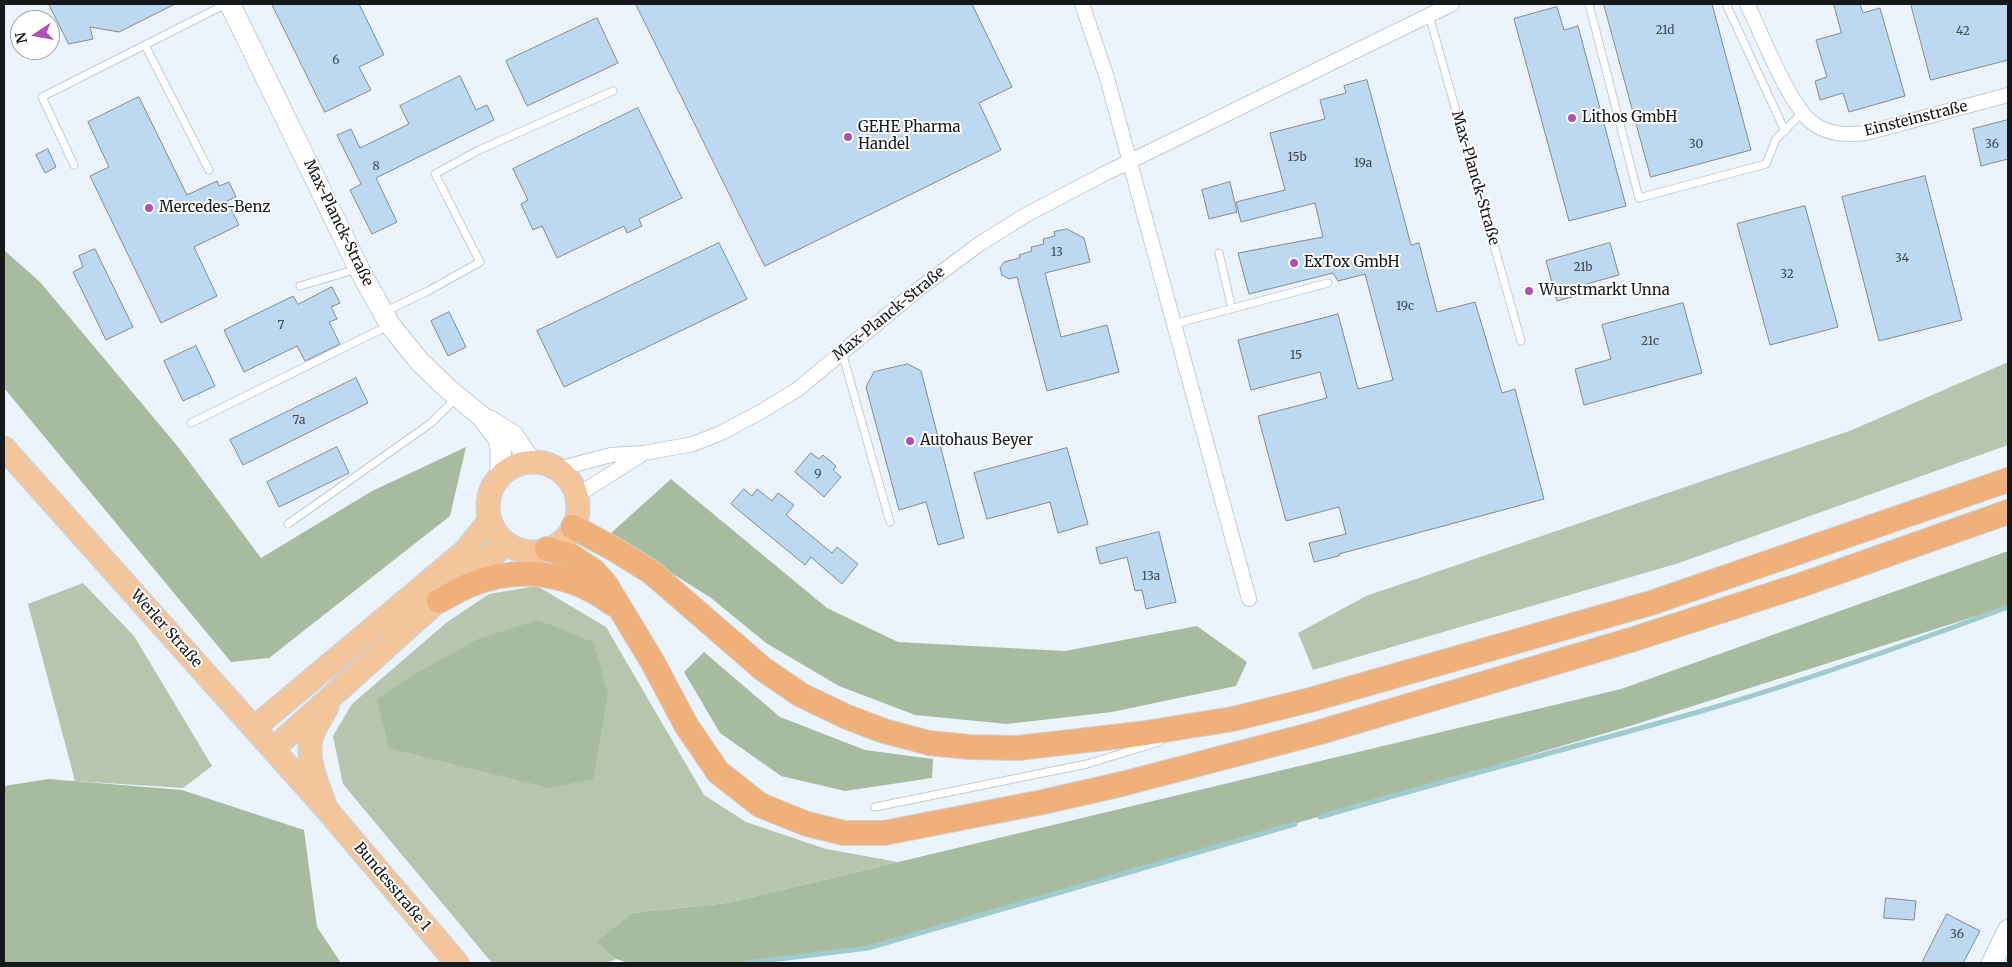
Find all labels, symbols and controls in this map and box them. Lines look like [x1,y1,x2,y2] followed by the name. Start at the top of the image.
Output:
[10,10,60,60] north arrow
[1655,24,1675,38] house number: 21d
[1956,25,1970,39] house number: 42
[11,31,31,45] text: N
[332,54,340,68] house number: 6
[1863,97,1969,141] street label: Einsteinstraße
[1447,109,1503,247] street label: Max-Planck-Straße
[1582,109,1677,127] place label: Lithos GmbH
[1566,112,1578,124] marker: Lithos GmbH
[858,119,961,154] place label: GEHE Pharma Handel
[842,131,854,143] marker: GEHE Pharma Handel
[1689,138,1703,152] house number: 30
[1985,138,1999,152] house number: 36
[1287,151,1307,165] house number: 15b
[299,157,377,289] street label: Max-Planck-Straße
[1354,157,1372,171] house number: 19a
[372,160,380,174] house number: 8
[159,199,270,217] place label: Mercedes-Benz
[143,202,155,214] marker: Mercedes-Benz
[1051,246,1063,260] house number: 13
[1895,252,1909,266] house number: 34
[1304,254,1400,272] place label: ExTox GmbH
[1288,257,1300,269] marker: ExTox GmbH
[1573,261,1593,275] house number: 21b
[829,263,949,365] street label: Max-Planck-Straße
[1780,268,1794,282] house number: 32
[1539,282,1670,300] place label: Wurstmarkt Unna
[1523,285,1535,297] marker: Wurstmarkt Unna
[1396,300,1414,314] house number: 19c
[278,319,284,333] house number: 7
[1641,335,1659,349] house number: 21c
[1290,349,1302,363] house number: 15
[293,414,305,428] house number: 7a
[920,432,1033,450] place label: Autohaus Beyer
[904,435,916,447] marker: Autohaus Beyer
[814,468,822,482] house number: 9
[1142,570,1160,584] house number: 13a
[126,586,206,672] street label: Werler Straße
[350,839,434,935] street label: Bundesstraße 1
[1950,928,1964,942] house number: 36

